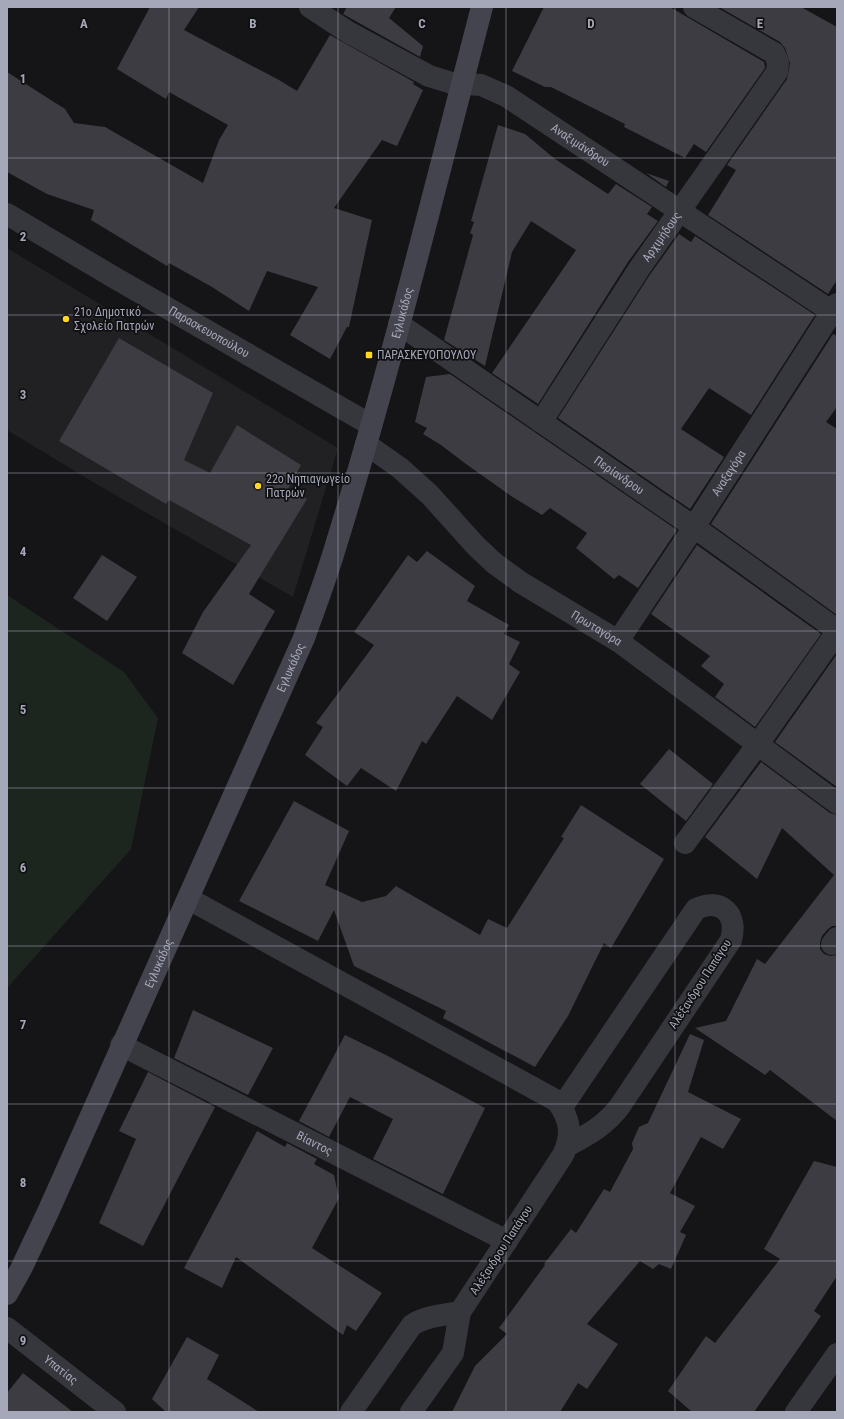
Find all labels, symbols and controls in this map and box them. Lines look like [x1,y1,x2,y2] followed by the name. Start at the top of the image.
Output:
[80,16,88,31] text: A
[249,16,257,31] text: B
[418,16,426,31] text: C
[587,16,595,31] text: D
[757,16,764,31] text: E
[20,71,26,86] text: 1
[548,121,612,170] street label: Αναξιμάνδρου
[639,209,684,265] street label: Αρχιμήδους
[20,229,27,244] text: 2
[389,286,416,340] street label: Εγλυκάδος
[166,303,252,361] street label: Παρασκευοπούλου
[74,305,154,333] place label: 21ο Δημοτικό Σχολείο Πατρών
[61,314,71,324] marker: 21ο Δημοτικό Σχολείο Πατρών
[377,348,477,362] place label: ΠΑΡΑΣΚΕΥΟΠΟΥΛΟΥ
[364,350,374,360] marker: ΠΑΡΑΣΚΕΥΟΠΟΥΛΟΥ
[20,387,26,402] text: 3
[709,447,748,499] street label: Αναξαγόρα
[591,453,647,498] street label: Περίανδρου
[266,472,350,500] place label: 22ο Νηπιαγωγείο Πατρών
[253,481,263,491] marker: 22ο Νηπιαγωγείο Πατρών
[20,544,27,559] text: 4
[569,608,625,649] street label: Πρωταγόρα
[274,640,308,694] street label: Εγλυκάδος
[20,702,27,717] text: 5
[20,860,27,875] text: 6
[142,936,176,990] street label: Εγλυκάδος
[666,937,735,1032] street label: Αλέξανδρου Παπάγου
[20,1017,27,1032] text: 7
[294,1128,335,1158] street label: Βίαντος
[20,1175,26,1190] text: 8
[467,1203,536,1298] street label: Αλέξανδρου Παπάγου
[20,1333,26,1348] text: 9
[41,1352,81,1387] street label: Υπατίας

